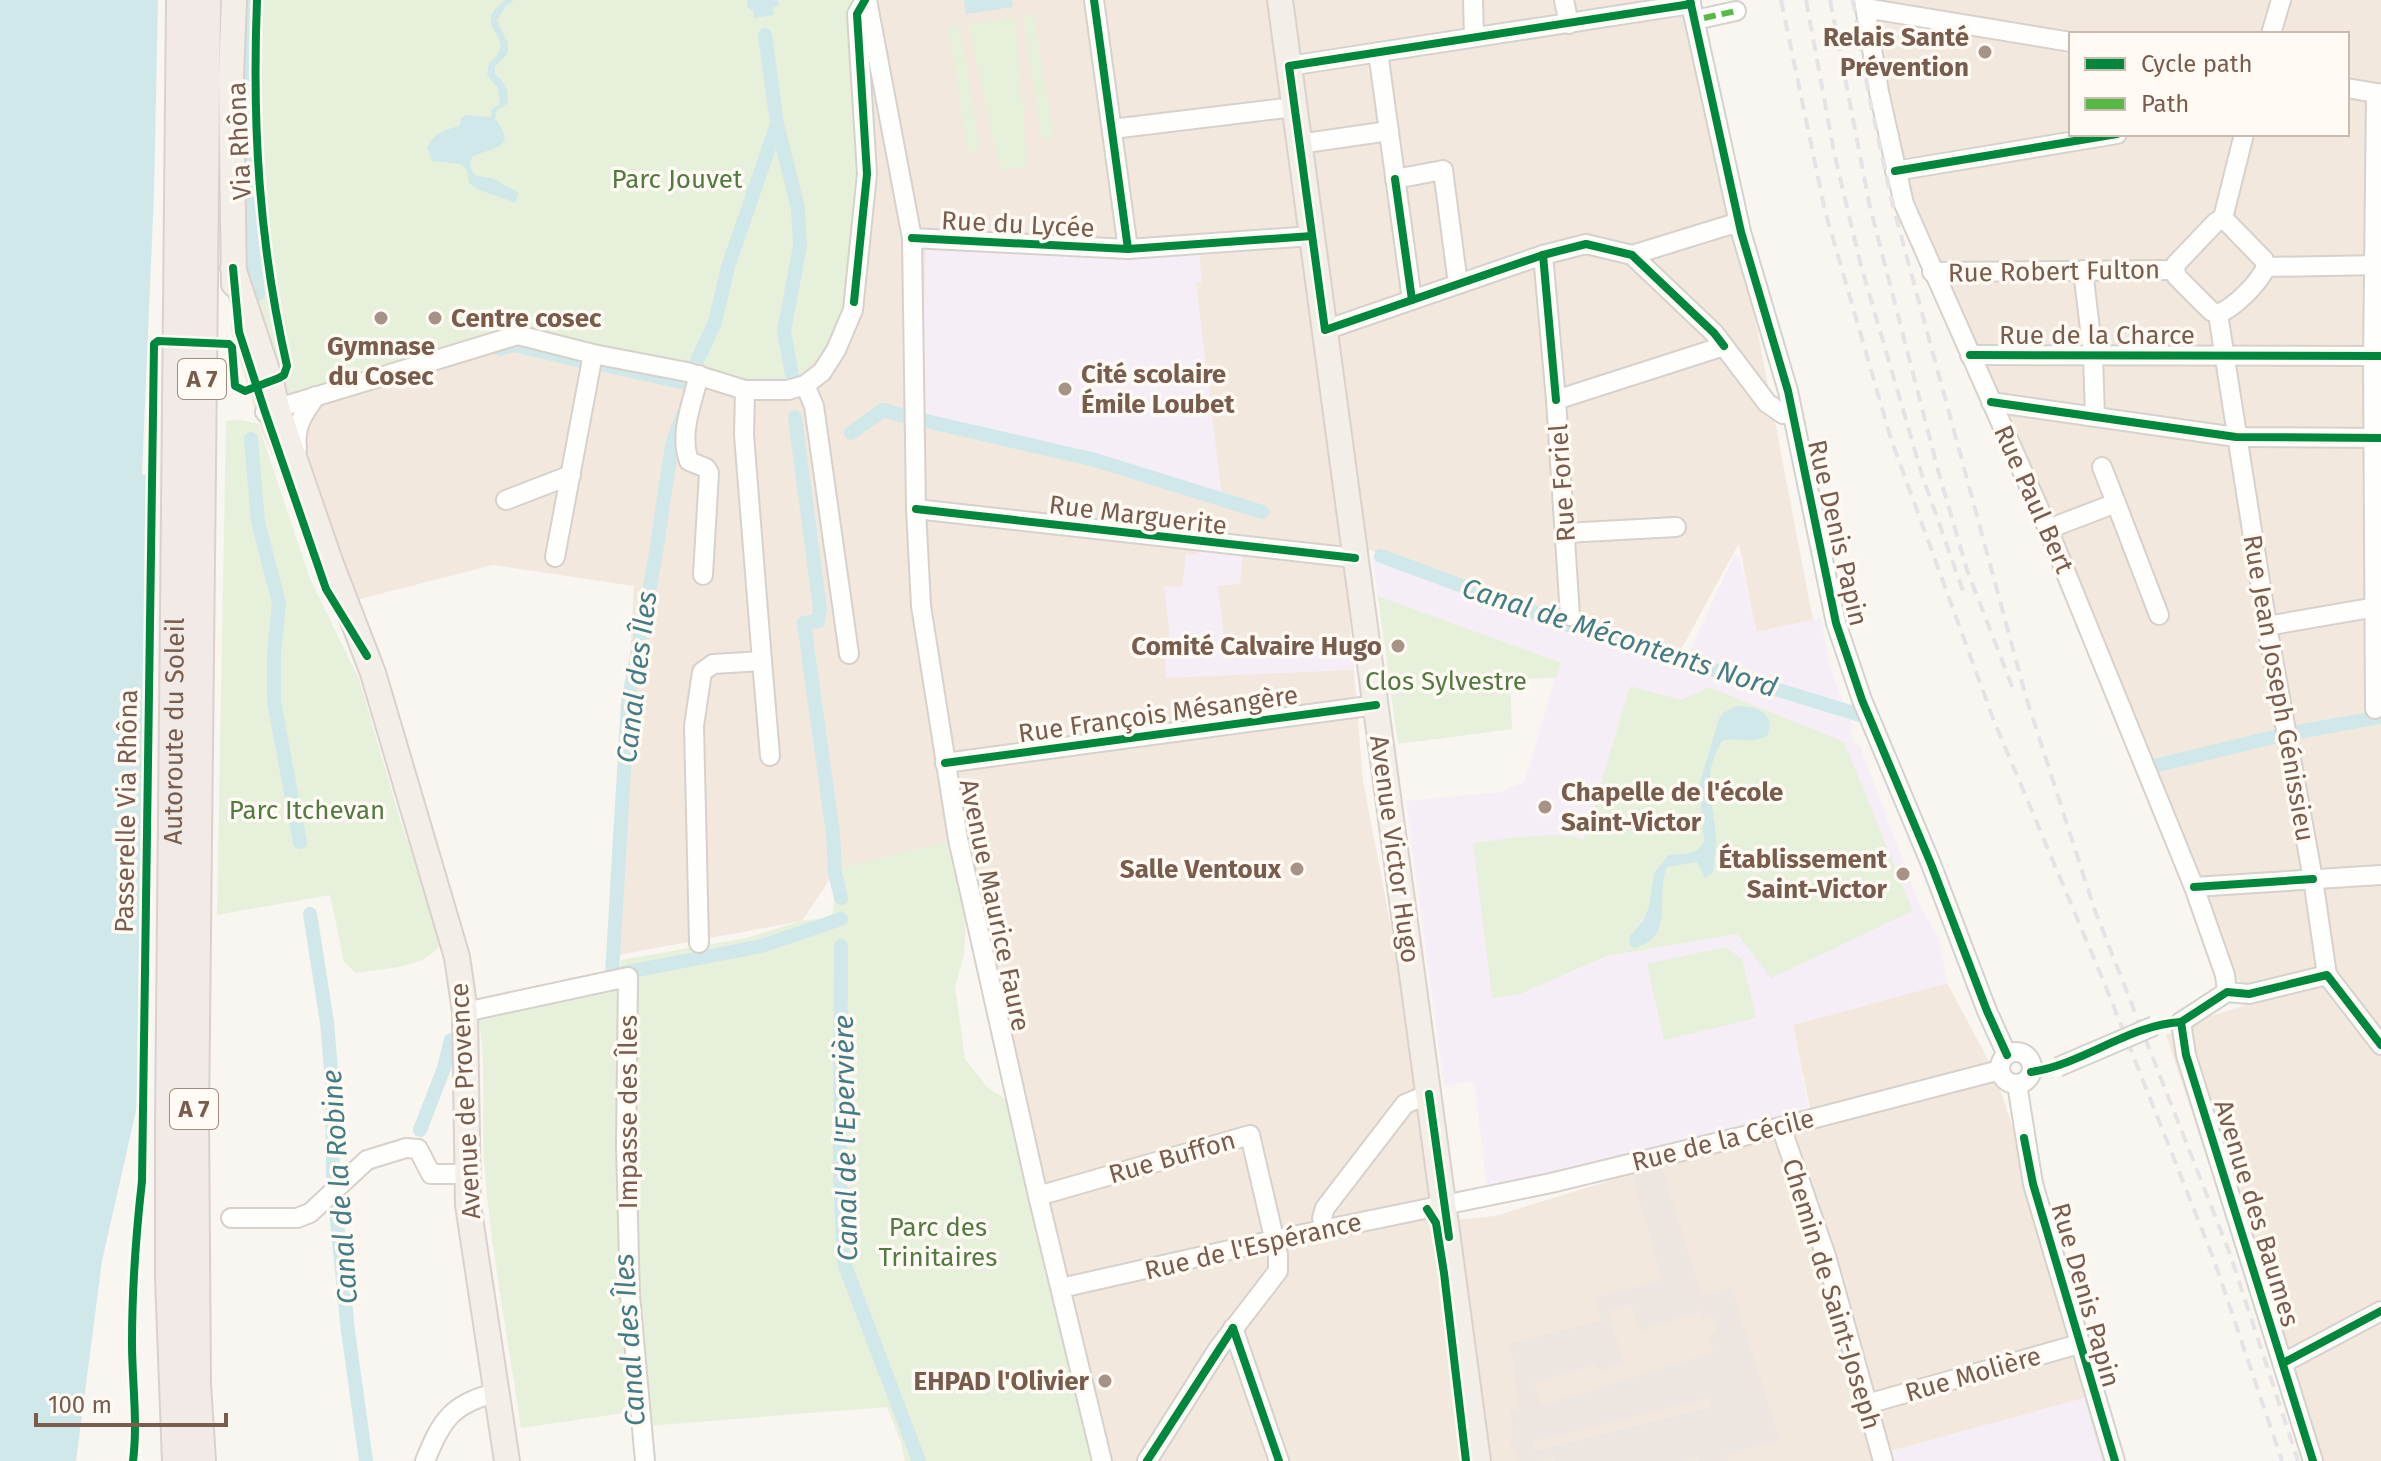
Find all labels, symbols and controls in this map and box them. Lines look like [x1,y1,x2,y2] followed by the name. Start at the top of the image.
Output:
[1823,22,1969,83] place label: Relais Santé Prévention
[2069,32,2349,136] legend
[1976,43,1994,61] marker: Relais Santé Prévention
[2141,50,2253,78] text: Cycle path
[221,81,258,201] street label: Via Rhôna
[2141,90,2189,118] text: Path
[612,164,743,195] park label: Parc Jouvet
[940,205,1095,244] street label: Rue du Lycée
[1948,254,2160,289] street label: Rue Robert Fulton
[451,303,602,334] place label: Centre cosec
[372,309,390,327] marker: Gymnase du Cosec
[426,309,444,327] marker: Centre cosec
[1999,320,2195,351] street label: Rue de la Charce
[327,331,435,392] place label: Gymnase du Cosec
[178,359,226,399] road number: A 7
[1081,359,1235,420] place label: Cité scolaire Émile Loubet
[1056,380,1074,398] marker: Cité scolaire Émile Loubet
[1987,420,2080,579] street label: Rue Paul Bert
[1543,423,1582,543] street label: Rue Foriel
[1801,437,1874,629] street label: Rue Denis Papin
[1047,489,1229,542] street label: Rue Marguerite
[2236,532,2321,844] street label: Rue Jean Joseph Génissieu
[1458,571,1781,704] water label: Canal de Mécontents Nord
[610,589,663,765] water label: Canal des Îles
[158,617,191,845] street label: Autoroute du Soleil
[1131,631,1382,662] place label: Comité Calvaire Hugo
[1389,637,1407,655] marker: Comité Calvaire Hugo
[1365,666,1527,697] park label: Clos Sylvestre
[1016,680,1300,749] street label: Rue François Mésangère
[109,689,144,933] street label: Passerelle Via Rhôna
[1363,733,1426,965] street label: Avenue Victor Hugo
[953,776,1036,1034] street label: Avenue Maurice Faure
[1561,777,1783,838] place label: Chapelle de l'école Saint-Victor
[229,795,385,826] park label: Parc Itchevan
[1536,798,1554,816] marker: Chapelle de l'école Saint-Victor
[1719,843,1888,905] place label: Établissement Saint-Victor
[1120,854,1282,885] place label: Salle Ventoux
[1288,860,1306,878] marker: Salle Ventoux
[1894,865,1912,883] marker: Établissement Saint-Victor
[444,982,487,1220] street label: Avenue de Provence
[613,1015,644,1209] street label: Impasse des Îles
[827,1015,864,1261] water label: Canal de l'Epervière
[315,1069,364,1305] water label: Canal de la Robine
[170,1089,218,1129] road number: A 7
[2207,1096,2306,1330] street label: Avenue des Baumes
[1629,1103,1817,1178] street label: Rue de la Cécile
[1105,1125,1239,1190] street label: Rue Buffon
[1776,1155,1888,1433] street label: Chemin de Saint-Joseph
[2044,1199,2127,1391] street label: Rue Denis Papin
[1142,1206,1365,1287] street label: Rue de l'Espérance
[879,1212,997,1273] park label: Parc des Trinitaires
[607,1252,652,1427] water label: Canal des Îles
[1902,1340,2045,1409] street label: Rue Molière
[914,1366,1090,1397] place label: EHPAD l'Olivier
[1096,1372,1114,1390] marker: EHPAD l'Olivier
[36,1377,226,1427] scale bar
[48,1391,112,1419] text: 100 m

